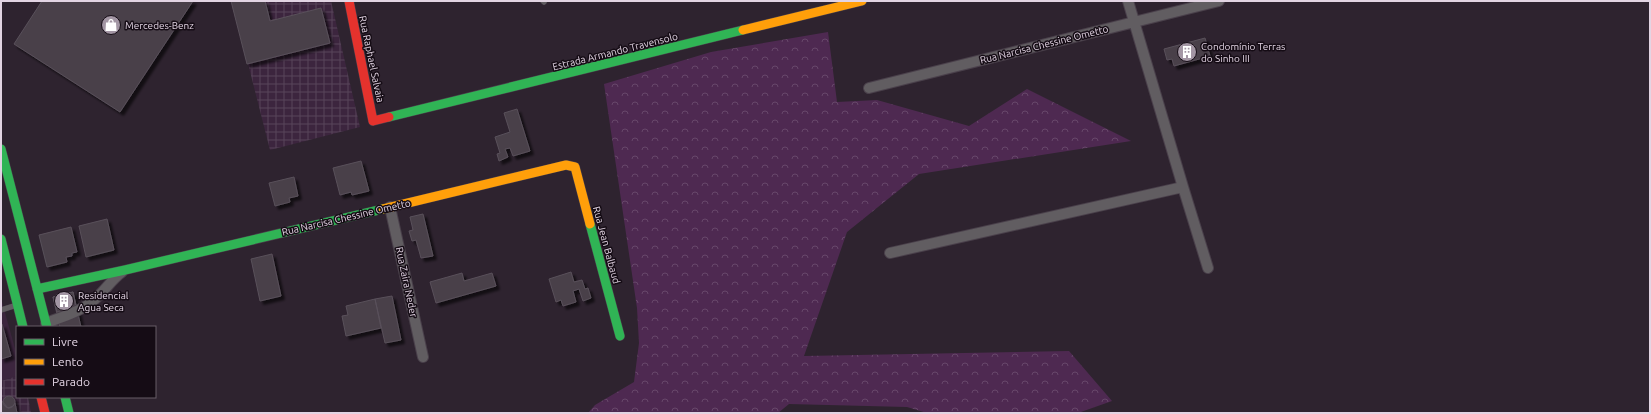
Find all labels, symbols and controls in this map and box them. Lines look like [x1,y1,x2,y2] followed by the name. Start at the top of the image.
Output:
[100,14,122,36] shop icon: Mercedes-Benz
[357,15,386,103] street label: Rua Raphael Salvaia
[125,20,194,31] place label: Mercedes-Benz
[979,23,1110,66] street label: Rua Narcisa Chessine Ometto
[551,31,679,72] street label: Estrada Armando Travensolo
[1176,41,1198,63] building icon: Condomínio Terras do Sinho III
[1201,41,1285,64] place label: Condomínio Terras do Sinho III
[281,197,412,238] street label: Rua Narcisa Chessine Ometto
[591,205,622,285] street label: Rua Jean Balbaud
[394,246,419,318] street label: Rua Zaira Neder
[53,290,75,312] building icon: Residencial Agua Seca
[78,290,129,313] place label: Residencial Agua Seca
[16,326,156,398] legend
[52,335,78,348] text: Livre
[52,355,83,368] text: Lento
[52,375,90,388] text: Parado

